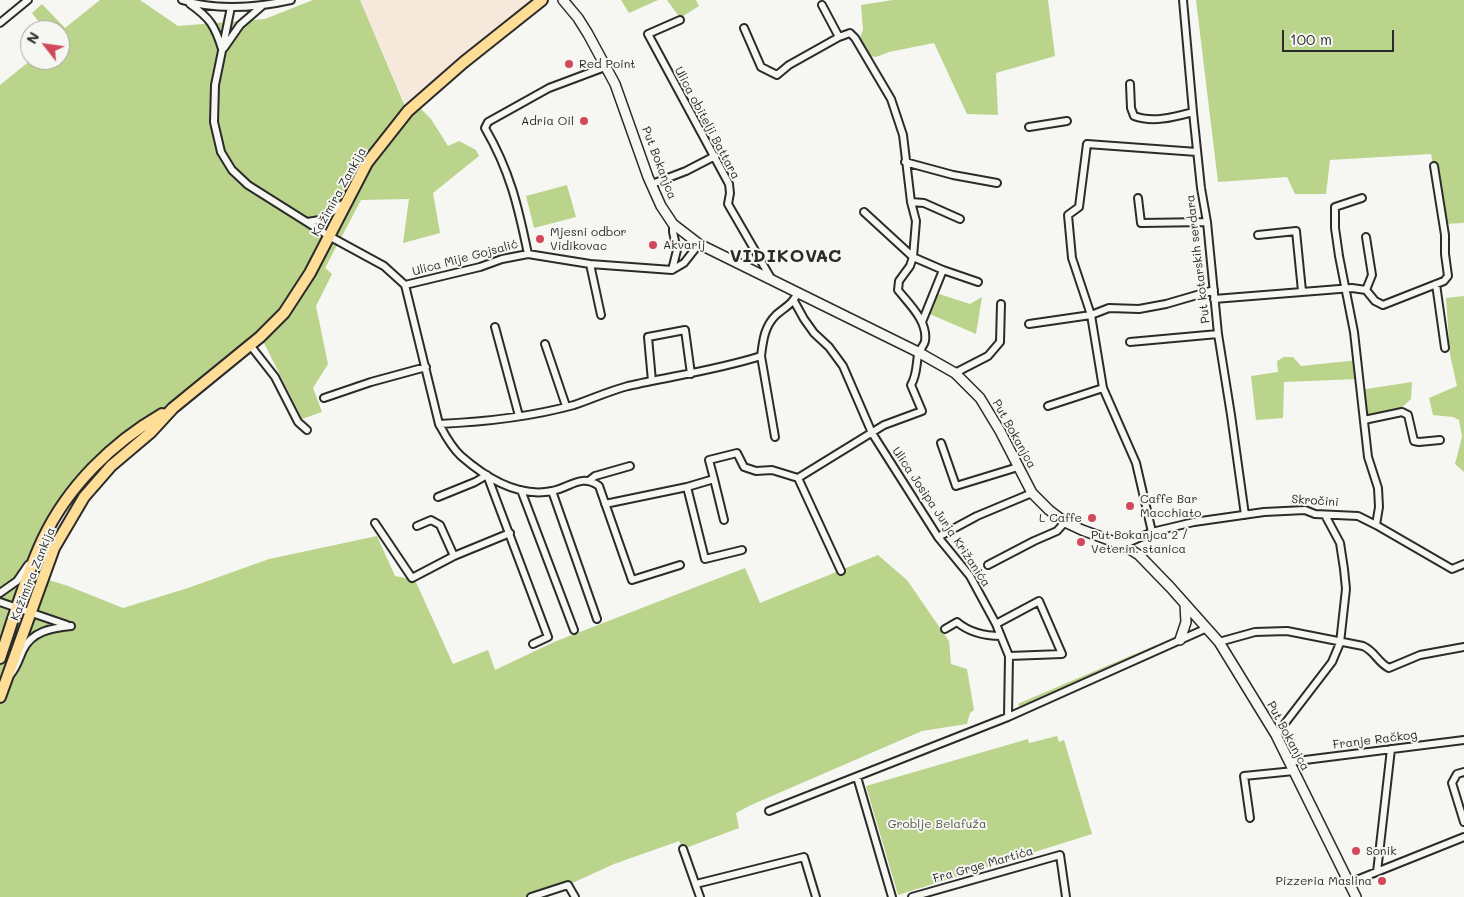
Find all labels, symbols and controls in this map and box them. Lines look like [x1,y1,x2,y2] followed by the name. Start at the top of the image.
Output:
[20,20,70,70] north arrow
[1284,20,1396,52] scale bar
[22,28,43,47] text: N
[1290,29,1332,49] text: 100 m
[579,57,636,71] place label: Red Point
[563,58,575,70] marker: Red Point
[671,64,743,182] street label: Ulica obitelji Battara
[521,114,574,128] place label: Adria Oil
[578,115,590,127] marker: Adria Oil
[639,125,679,201] street label: Put Bokanjca
[309,145,369,239] street label: Kažimira Zankija
[1183,194,1213,324] street label: Put kotarskih serdara
[550,225,627,253] place label: Mjesni odbor Vidikovac
[534,233,546,245] marker: Mjesni odbor Vidikovac
[411,237,519,279] street label: Ulica Mije Gojsalić
[663,238,705,252] place label: Akvarij
[647,239,659,251] marker: Akvarij
[729,245,843,267] district label: VIDIKOVAC
[989,397,1039,471] street label: Put Bokanjca
[889,444,993,590] street label: Ulica Josipa Jurja Križanića
[1140,492,1201,520] place label: Caffe Bar Macchiato
[1291,492,1339,510] street label: Skročini
[1124,500,1136,512] marker: Caffe Bar Macchiato
[1039,511,1082,525] place label: L Caffe
[1086,512,1098,524] marker: L Caffe
[8,525,58,623] street label: Kažimira Zankija
[1091,528,1188,556] place label: Put Bokanjca 2 / Veterin. stanica
[1075,536,1087,548] marker: Put Bokanjca 2 / Veterin. stanica
[1264,699,1312,773] street label: Put Bokanjca
[1332,728,1418,752] street label: Franje Račkog
[888,817,986,831] park label: Groblje Belafuža
[931,844,1035,886] street label: Fra Grge Martića
[1366,844,1397,858] place label: Sonik
[1350,845,1362,857] marker: Sonik
[1276,874,1372,888] place label: Pizzeria Maslina
[1376,875,1388,887] marker: Pizzeria Maslina

